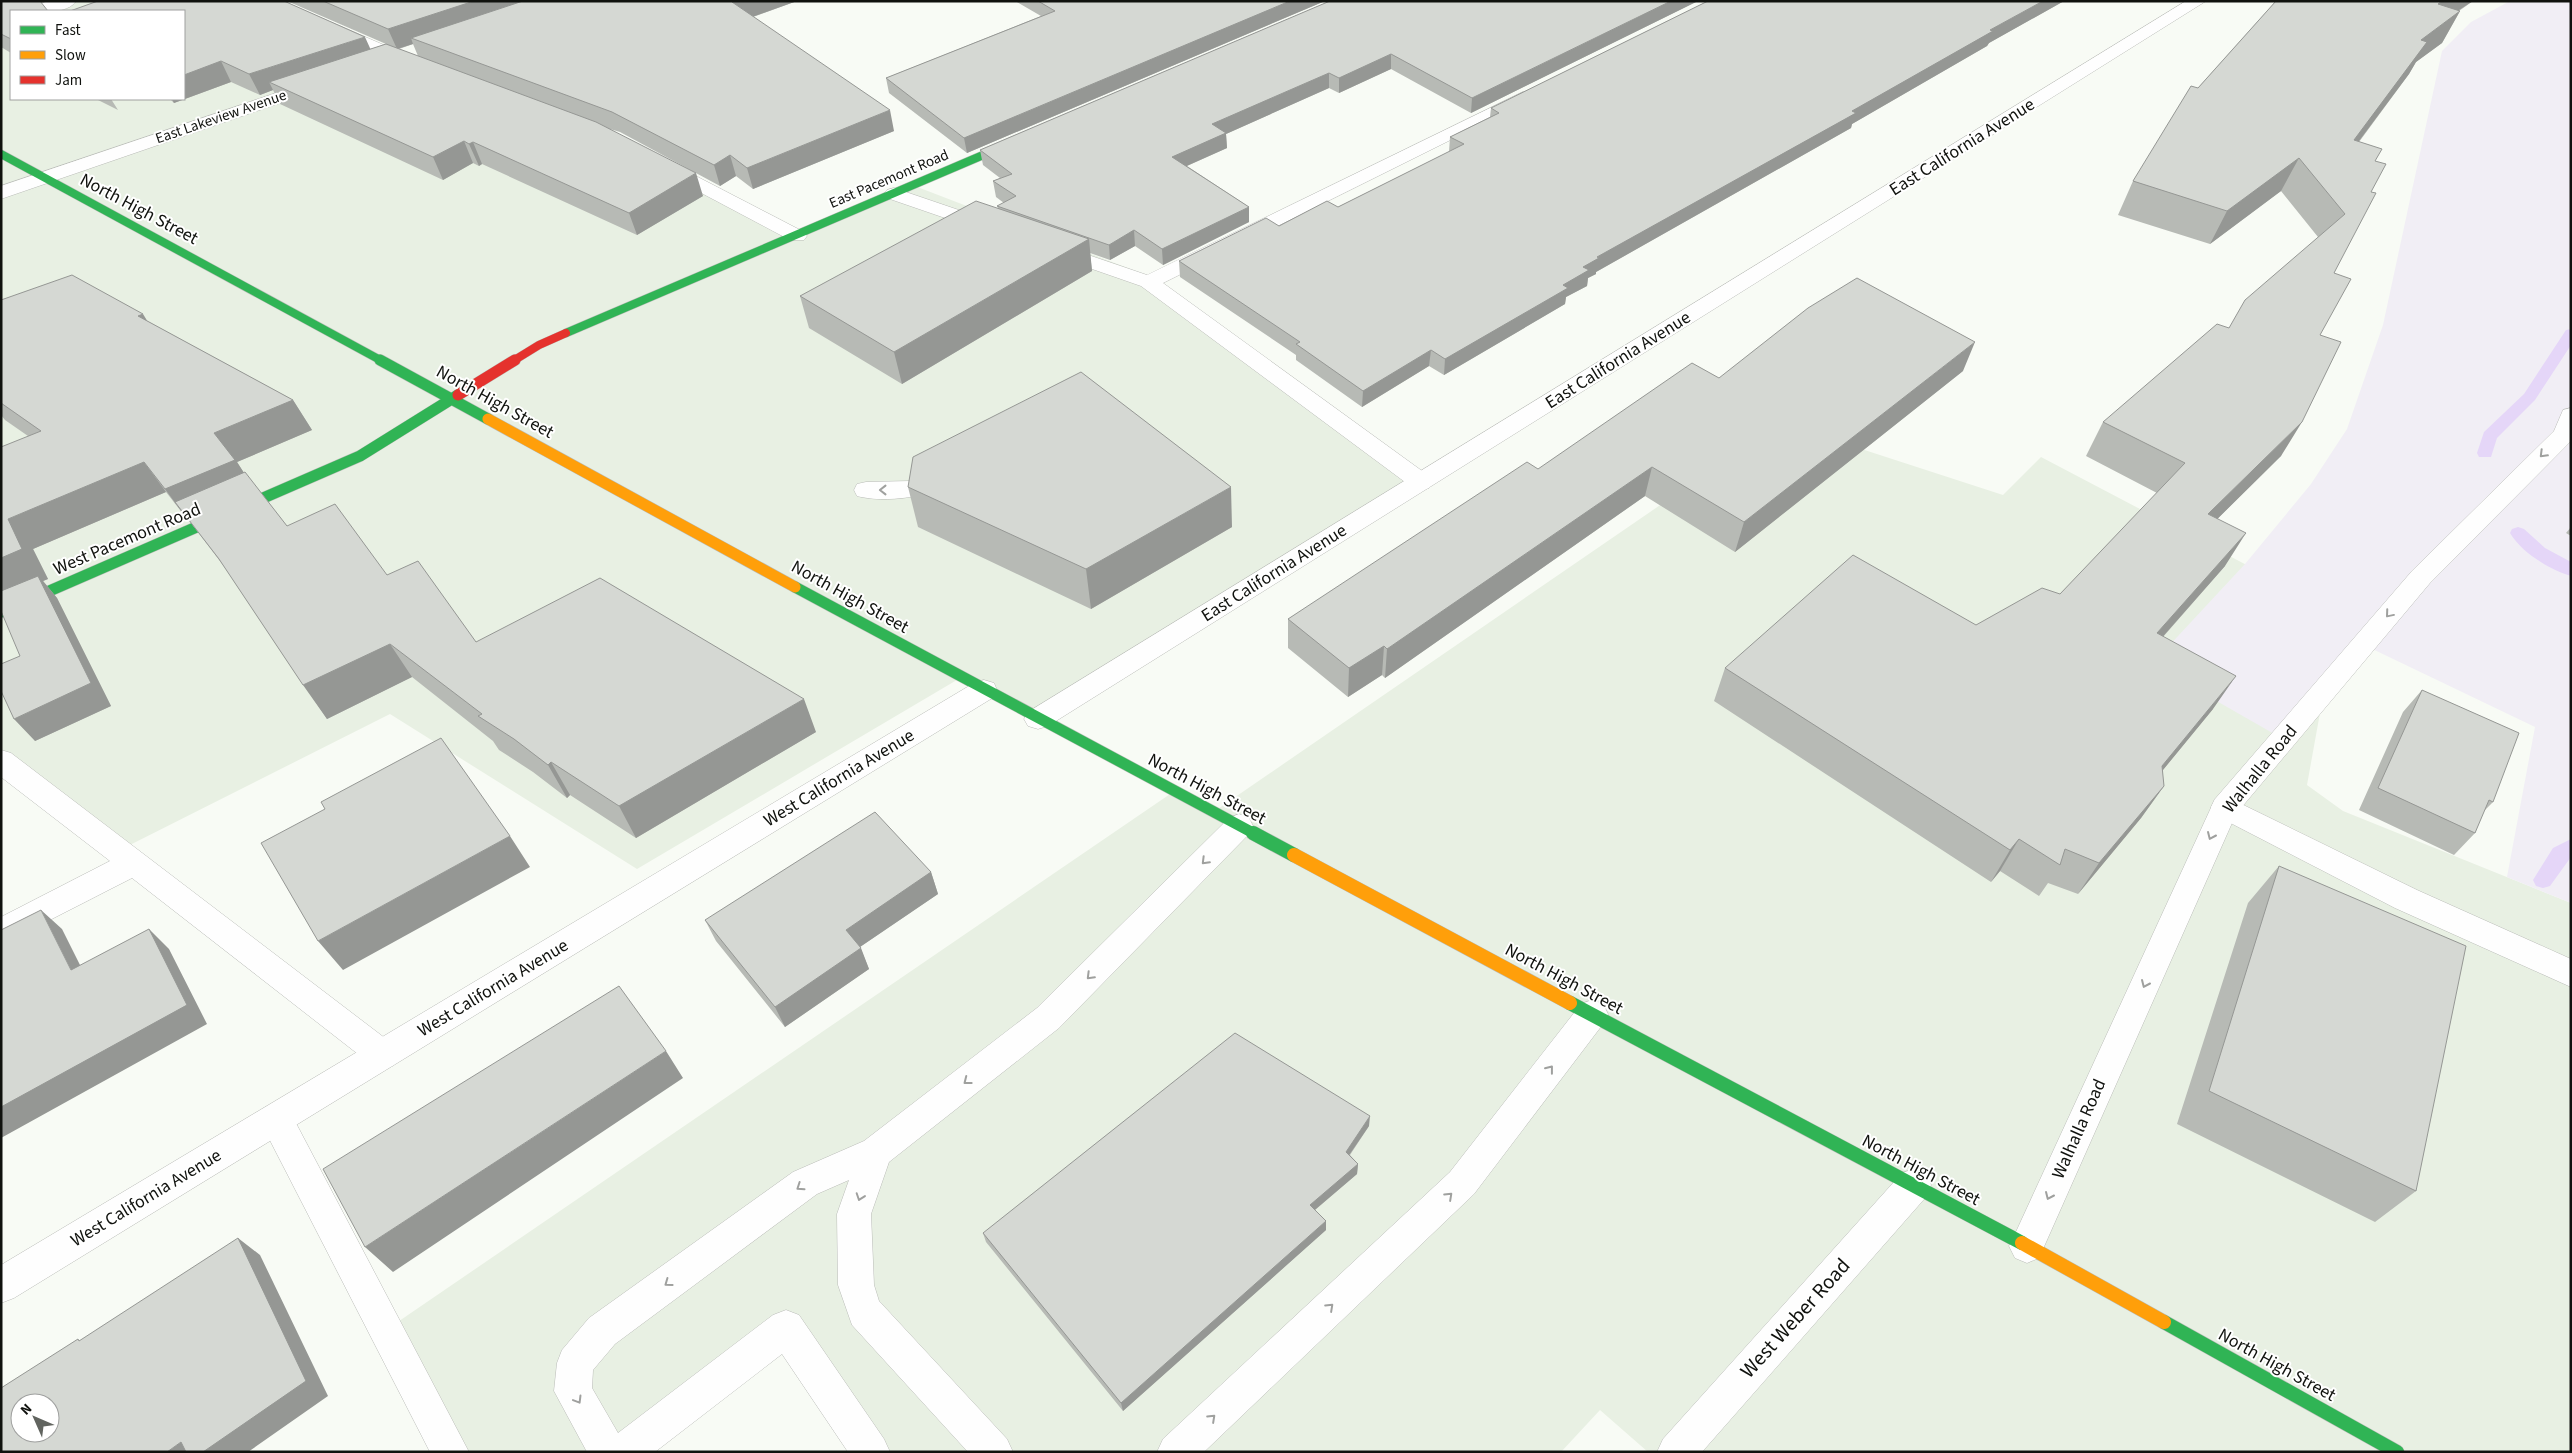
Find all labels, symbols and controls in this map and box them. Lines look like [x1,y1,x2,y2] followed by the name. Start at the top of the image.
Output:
[10,10,185,100] legend
[55,20,81,41] text: Fast
[55,45,86,66] text: Slow
[55,70,82,91] text: Jam
[153,85,289,149] street label: East Lakeview Avenue
[1884,92,2040,202] street label: East California Avenue
[826,144,952,214] street label: East Pacemont Road
[75,167,203,251] street label: North High Street
[1540,305,1696,415] street label: East California Avenue
[432,359,558,445] street label: North High Street
[2540,448,2549,457] one-way arrow
[879,484,887,495] one-way arrow
[49,497,205,581] street label: West Pacemont Road
[1196,518,1352,628] street label: East California Avenue
[787,554,913,640] street label: North High Street
[2386,609,2395,618] one-way arrow
[2217,720,2303,818] street label: Walhalla Road
[759,723,919,833] street label: West California Avenue
[1143,747,1271,831] street label: North High Street
[2207,831,2218,840] one-way arrow
[1201,855,1210,864] one-way arrow
[413,933,573,1043] street label: West California Avenue
[1500,937,1628,1021] street label: North High Street
[1087,970,1096,979] one-way arrow
[2140,979,2151,988] one-way arrow
[1544,1065,1553,1075] one-way arrow
[2046,1075,2112,1183] street label: Walhalla Road
[963,1076,972,1085] one-way arrow
[1857,1128,1985,1212] street label: North High Street
[66,1143,226,1253] street label: West California Avenue
[796,1181,806,1190] one-way arrow
[2045,1191,2056,1200] one-way arrow
[856,1192,866,1201] one-way arrow
[1443,1193,1452,1202] one-way arrow
[1733,1251,1857,1385] street label: West Weber Road
[665,1277,674,1285] one-way arrow
[1325,1304,1334,1313] one-way arrow
[2214,1322,2340,1408] street label: North High Street
[10,1393,60,1443] north arrow
[571,1395,581,1404] one-way arrow
[16,1399,37,1420] text: N
[1206,1415,1215,1424] one-way arrow

